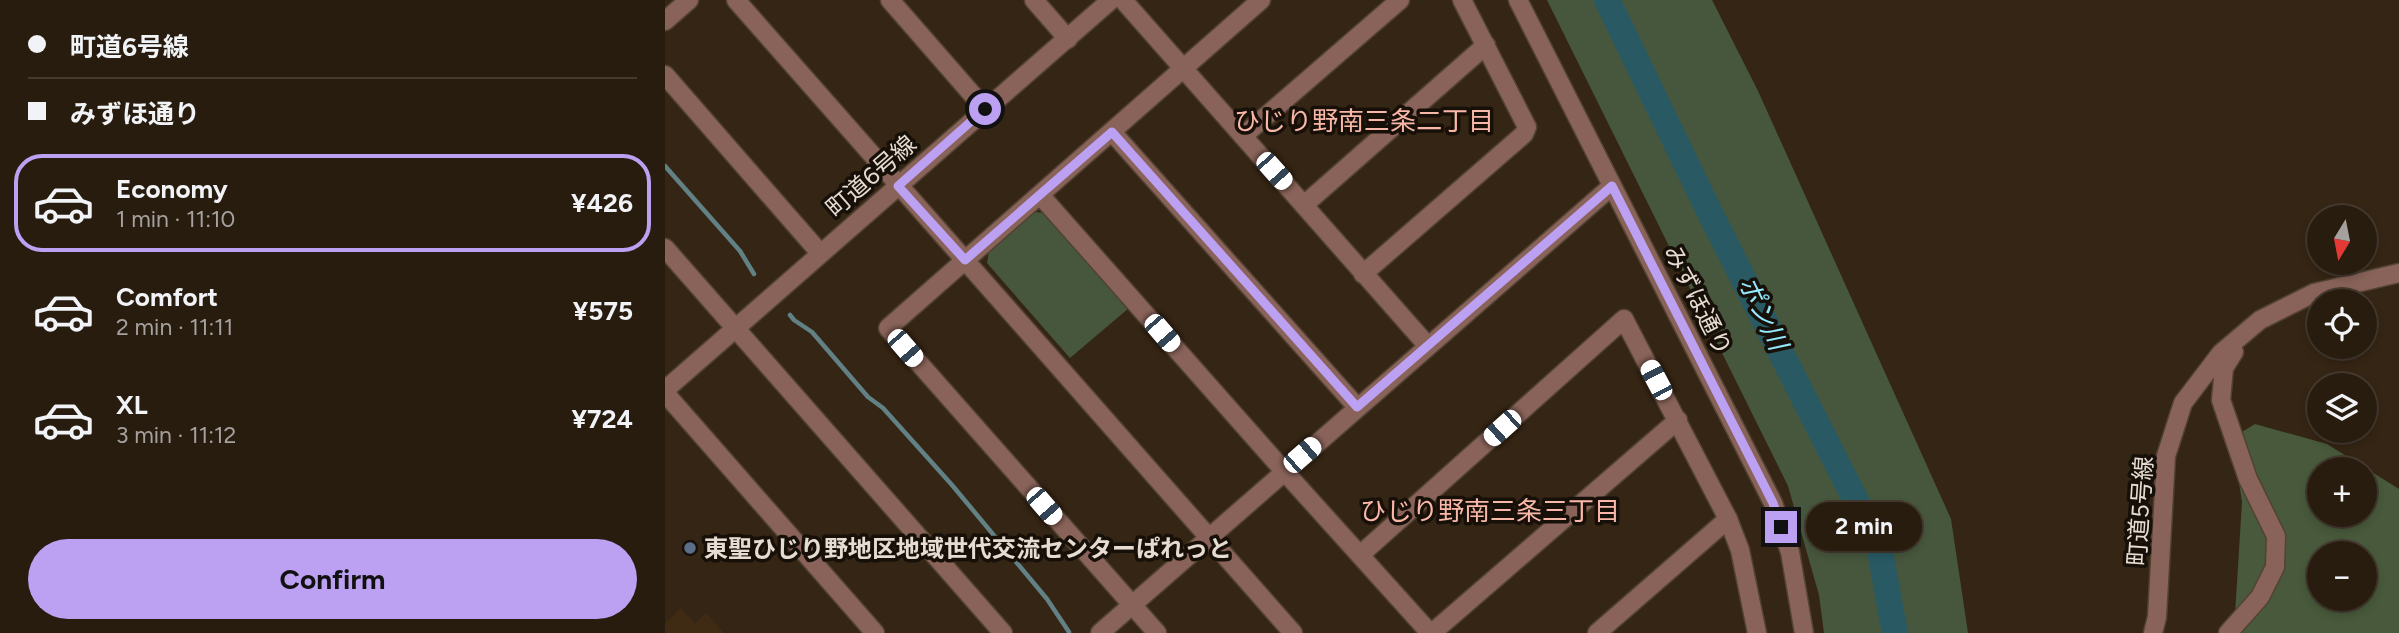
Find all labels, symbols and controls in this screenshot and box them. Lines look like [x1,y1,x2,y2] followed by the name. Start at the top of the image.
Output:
[70,31,189,63] text: 町道6号線
[969,93,1001,125] route start
[70,98,200,130] text: みずほ通り
[1234,105,1494,137] district label: ひじり野南三条二丁目
[820,129,922,223] street label: 町道6号線
[1253,148,1296,194] car
[32,172,95,235] icon: car
[116,173,228,205] text: Economy
[571,187,633,219] text: ¥426
[116,205,235,233] text: 1 min · 11:10
[2307,205,2377,275] north arrow
[2307,205,2377,611] map controls
[1658,240,1738,360] street label: みずほ通り
[1732,271,1796,358] water label: ポン川
[32,280,95,343] icon: car
[116,281,218,313] text: Comfort
[2307,289,2377,359] button: locate
[573,295,633,327] text: ¥575
[1141,310,1184,356] car
[116,313,233,341] text: 2 min · 11:11
[884,325,927,371] car
[1637,357,1676,403] car
[2307,373,2377,443] button: layers
[32,388,95,451] icon: car
[116,389,148,421] text: XL
[572,403,633,435] text: ¥724
[1480,406,1525,450] car
[116,421,236,449] text: 3 min · 11:12
[1280,433,1325,477] car
[2122,455,2158,567] street label: 町道5号線
[2307,457,2377,527] button: +
[1023,483,1066,529] car
[1360,495,1620,527] district label: ひじり野南三条三丁目
[1805,503,1921,552] callout: 2 min
[1765,511,1797,543] route end
[1835,512,1893,540] text: 2 min
[704,534,1232,563] place label: 東聖ひじり野地区地域世代交流センターぱれっと
[28,539,637,619] button: Confirm
[682,540,698,556] marker: 東聖ひじり野地区地域世代交流センターぱれっと
[2307,541,2377,611] button: −

